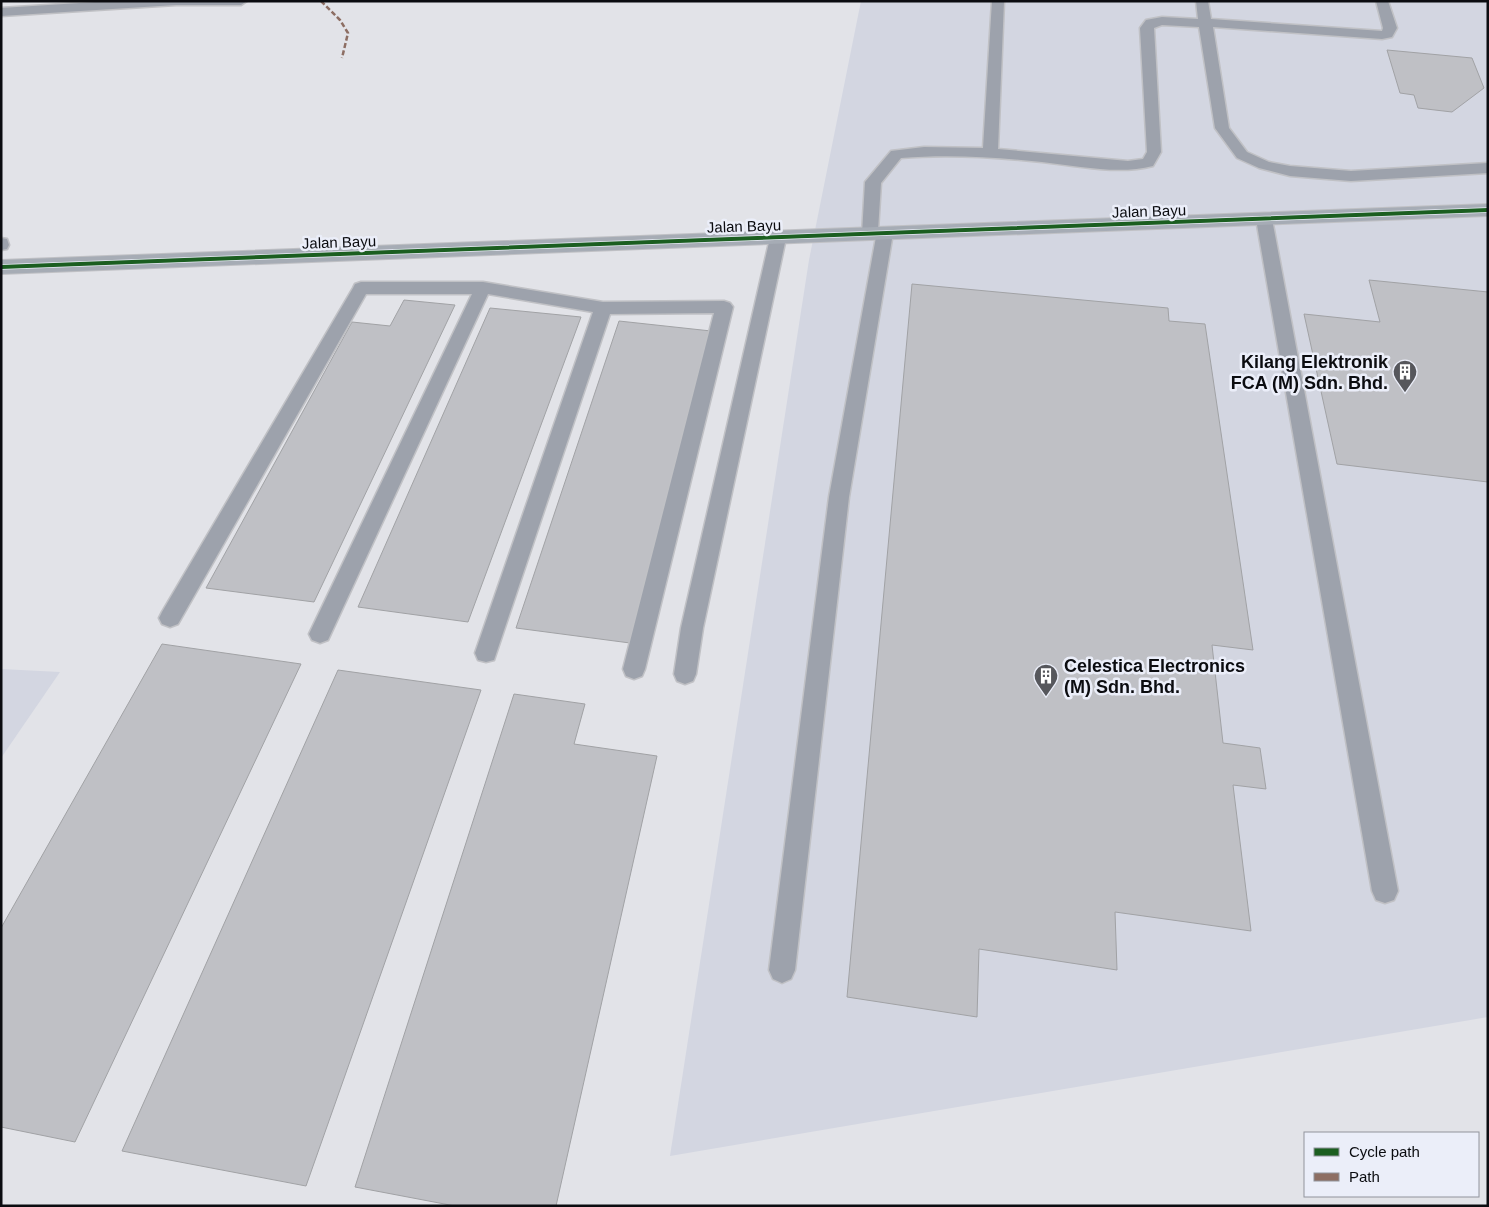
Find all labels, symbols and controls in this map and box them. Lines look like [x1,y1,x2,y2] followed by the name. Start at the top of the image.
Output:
[1112,201,1186,221] street label: Jalan Bayu
[707,216,781,236] street label: Jalan Bayu
[302,232,376,252] street label: Jalan Bayu
[1231,352,1389,393] place label: Kilang Elektronik FCA (M) Sdn. Bhd.
[1392,359,1418,393] building icon: Kilang Elektronik FCA (M) Sdn. Bhd.
[1064,656,1245,697] place label: Celestica Electronics (M) Sdn. Bhd.
[1033,663,1059,697] building icon: Celestica Electronics (M) Sdn. Bhd.
[1304,1132,1479,1197] legend
[1349,1143,1420,1160] text: Cycle path
[1349,1168,1380,1185] text: Path

